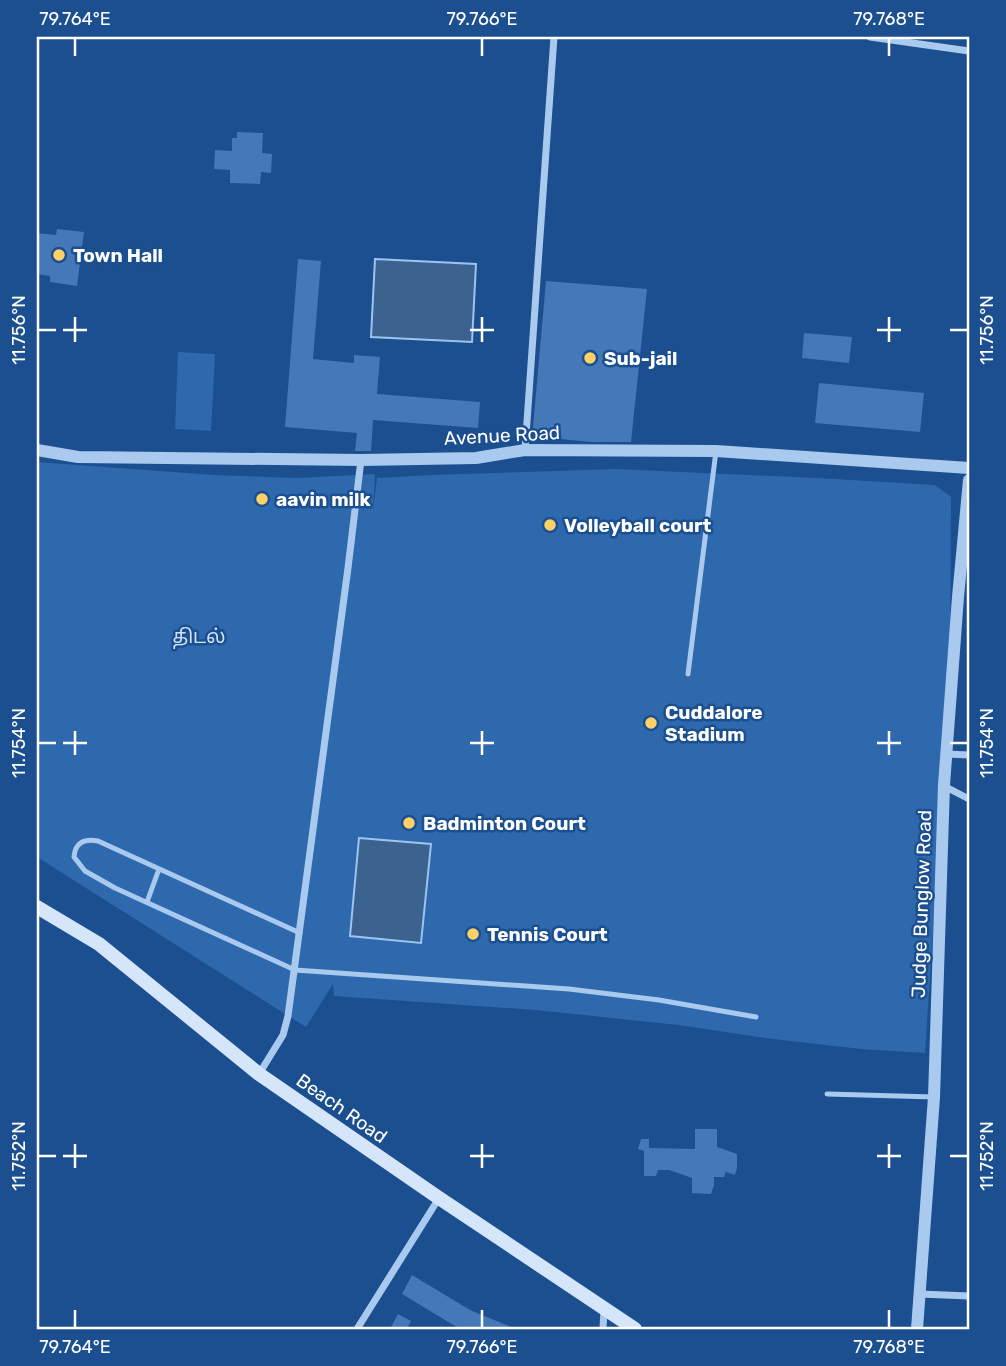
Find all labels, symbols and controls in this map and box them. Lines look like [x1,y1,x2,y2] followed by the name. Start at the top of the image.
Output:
[39,8,111,30] text: 79.764°E
[446,8,518,30] text: 79.766°E
[853,8,925,30] text: 79.768°E
[73,244,163,267] place label: Town Hall
[51,247,67,263] marker: Town Hall
[8,295,30,365] text: 11.756°N
[976,295,998,365] text: 11.756°N
[604,347,677,370] place label: Sub-jail
[582,350,598,366] marker: Sub-jail
[443,421,561,450] street label: Avenue Road
[276,488,371,511] place label: aavin milk
[254,491,270,507] marker: aavin milk
[564,514,712,537] place label: Volleyball court
[542,517,558,533] marker: Volleyball court
[172,625,226,649] park label: திடல்
[665,701,763,746] place label: Cuddalore Stadium
[8,708,30,778] text: 11.754°N
[976,708,998,778] text: 11.754°N
[643,715,659,731] marker: Cuddalore Stadium
[907,810,936,998] street label: Judge Bunglow Road
[423,812,586,835] place label: Badminton Court
[401,815,417,831] marker: Badminton Court
[487,923,608,946] place label: Tennis Court
[465,926,481,942] marker: Tennis Court
[292,1069,392,1148] street label: Beach Road
[8,1121,30,1191] text: 11.752°N
[976,1121,998,1191] text: 11.752°N
[39,1336,111,1358] text: 79.764°E
[446,1336,518,1358] text: 79.766°E
[853,1336,925,1358] text: 79.768°E

